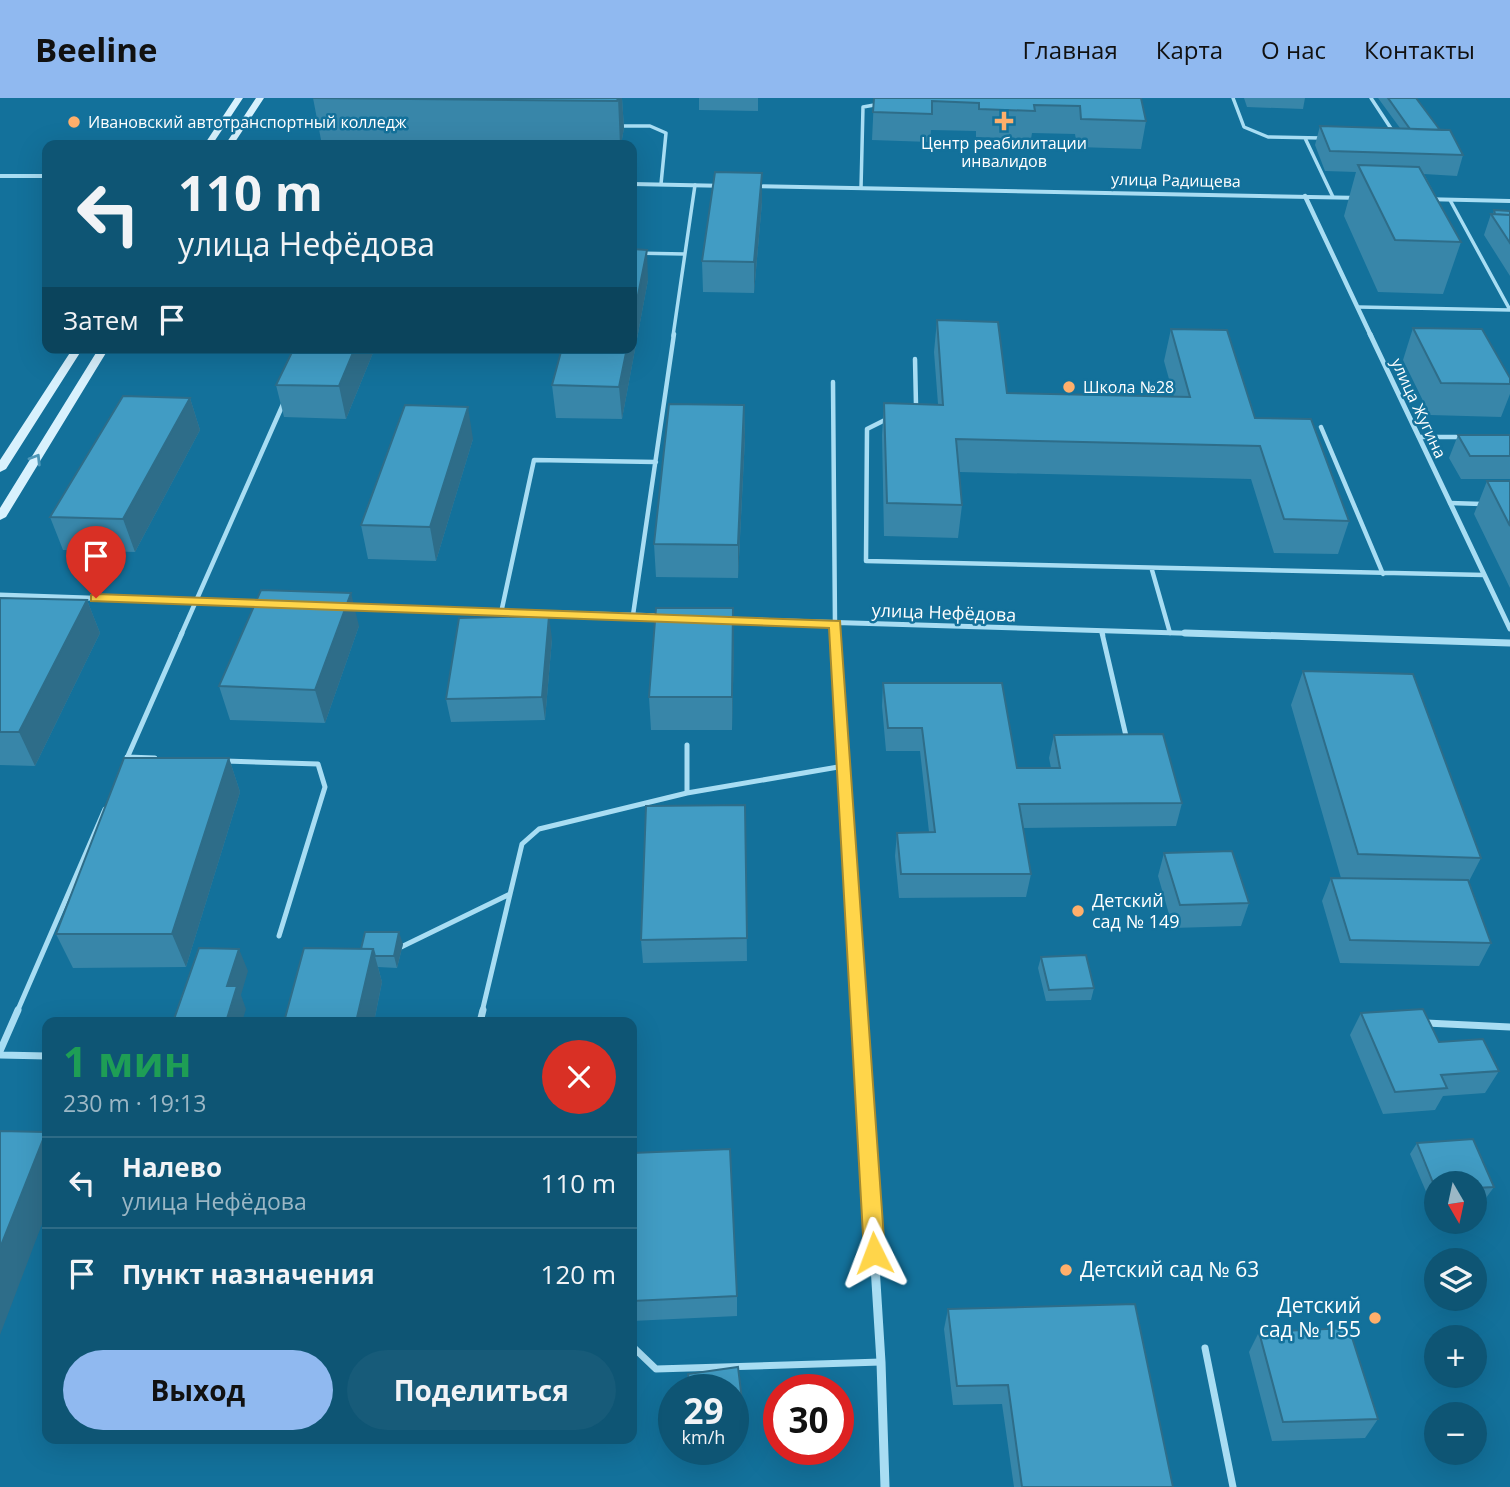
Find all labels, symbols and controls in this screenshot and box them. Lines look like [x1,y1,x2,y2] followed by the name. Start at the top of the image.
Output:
[35,27,158,72] text: Beeline
[1023,33,1118,66] text: Главная
[1156,33,1223,66] text: Карта
[1261,33,1326,66] text: О нас
[1364,33,1475,66] text: Контакты
[88,111,407,133] place label: Ивановский автотранспортный колледж
[994,111,1014,131] marker: Центр реабилитации инвалидов
[66,114,82,130] marker: Ивановский автотранспортный колледж
[921,132,1087,172] place label: Центр реабилитации инвалидов
[178,159,323,225] text: 110 m
[63,168,154,259] icon: left
[1111,168,1241,192] street label: улица Радищева
[178,222,435,265] text: улица Нефёдова
[153,301,191,339] icon: arrive
[63,302,139,338] text: Затем
[1386,354,1452,462] street label: улица Жугина
[1083,376,1174,398] place label: Школа №28
[1061,379,1077,395] marker: Школа №28
[27,453,40,466] one-way arrow
[66,526,126,598] pin
[77,537,115,575] icon: arrive
[871,597,1017,627] street label: улица Нефёдова
[1092,888,1180,933] place label: Детский сад № 149
[1070,903,1086,919] marker: Детский сад № 149
[63,1032,191,1089] text: 1 мин
[542,1040,616,1114] button: close
[63,1087,206,1119] text: 230 m · 19:13
[122,1149,222,1185] text: Налево
[63,1164,101,1202] icon: left
[541,1165,616,1201] text: 110 m
[1424,1171,1488,1234] north arrow
[1424,1171,1487,1465] map controls
[122,1185,307,1217] text: улица Нефёдова
[837,1216,911,1290] position arrow
[1424,1248,1487,1311] button: layers
[63,1255,101,1293] icon: arrive
[1080,1255,1259,1283] place label: Детский сад № 63
[122,1256,375,1292] text: Пункт назначения
[541,1256,616,1292] text: 120 m
[1058,1262,1074,1278] marker: Детский сад № 63
[1259,1291,1361,1343] place label: Детский сад № 155
[1367,1310,1383,1326] marker: Детский сад № 155
[1424,1325,1487,1388] button: +
[63,1350,333,1430] button: Выход
[347,1350,616,1430] button: Поделиться
[763,1374,854,1465] speed limit sign: 30
[683,1387,724,1434] text: 29
[1424,1402,1487,1465] button: −
[682,1425,725,1449] text: km/h

